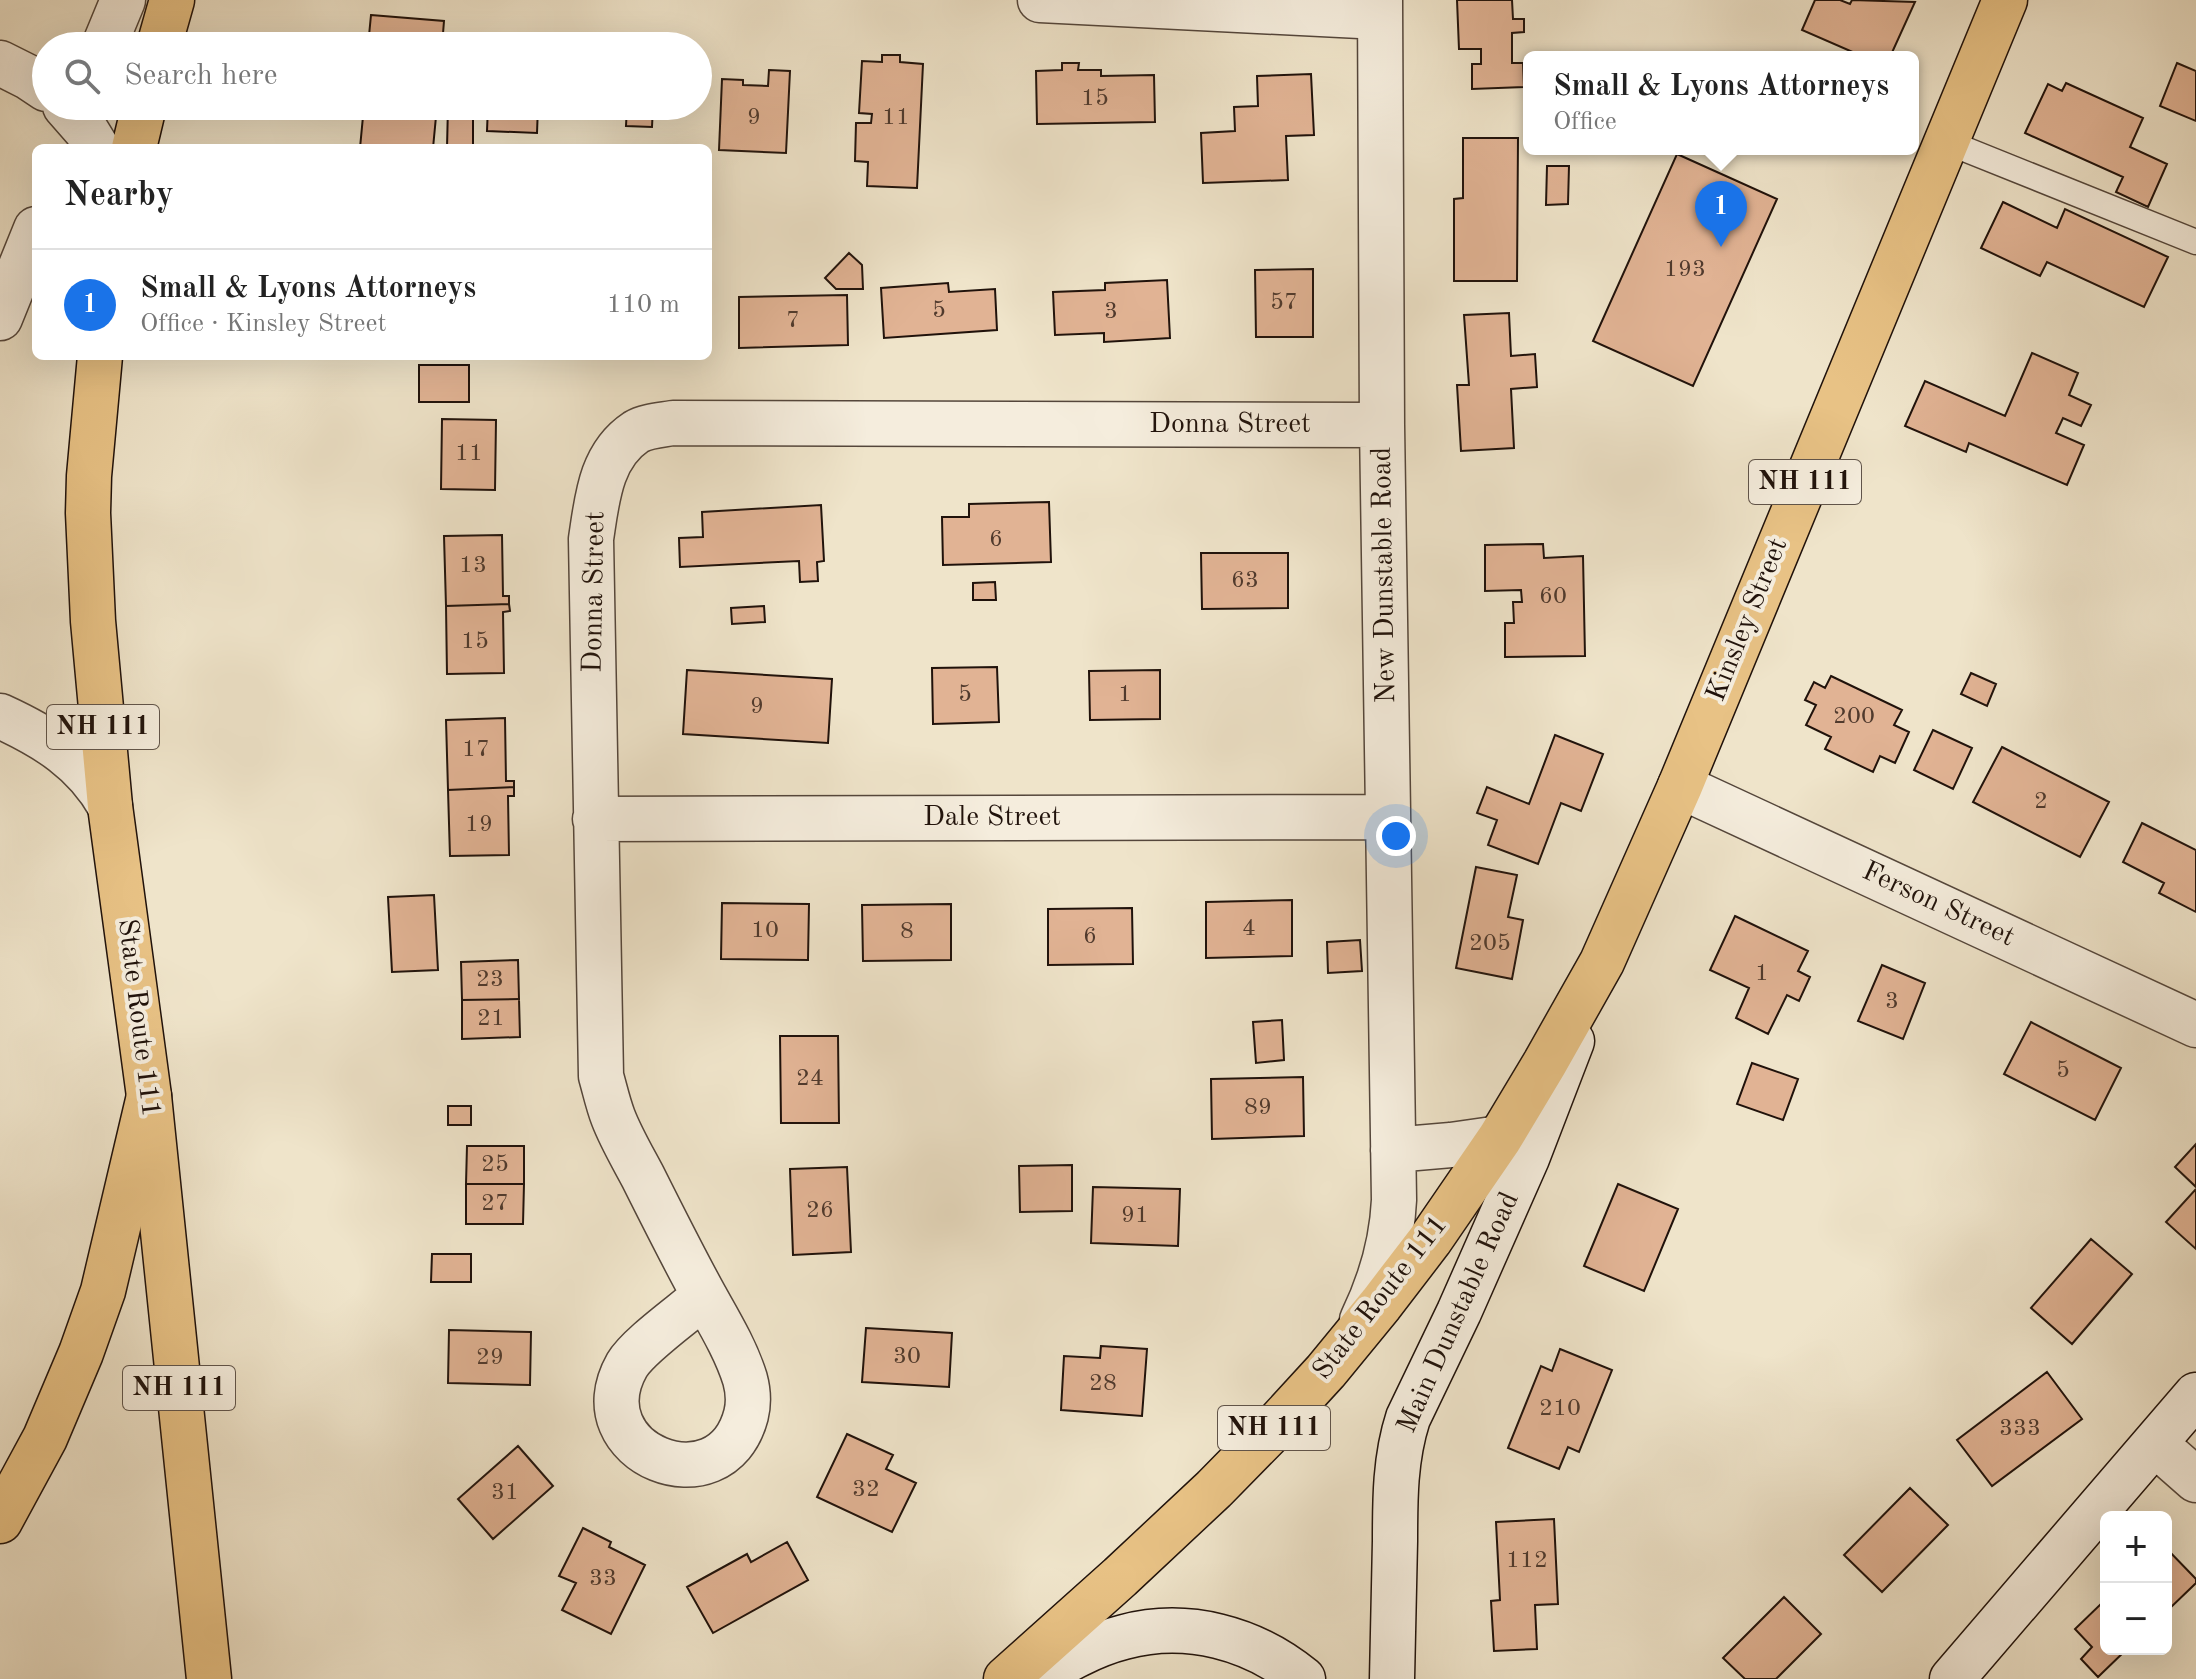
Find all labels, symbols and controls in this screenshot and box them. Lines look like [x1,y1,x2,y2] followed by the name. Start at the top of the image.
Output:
[32,32,712,120] search box
[1523,51,1919,155] popup
[60,54,104,98] icon: search
[124,61,278,91] text: Search here
[1553,72,1889,102] text: Small & Lyons Attorneys
[1081,87,1109,111] house number: 15
[747,106,761,130] house number: 9
[882,106,910,130] house number: 11
[1553,109,1617,135] text: Office
[64,179,174,213] text: Nearby
[1695,181,1747,247] pin: 1
[1664,258,1706,282] house number: 193
[140,274,476,304] text: Small & Lyons Attorneys
[1270,291,1298,315] house number: 57
[82,292,98,318] text: 1
[607,292,680,318] text: 110 m
[932,299,946,323] house number: 5
[1104,300,1118,324] house number: 3
[786,309,800,333] house number: 7
[140,311,387,337] text: Office · Kinsley Street
[1149,411,1311,439] street label: Donna Street
[455,442,483,466] house number: 11
[1369,446,1401,704] street label: New Dunstable Road
[1749,460,1861,504] road number: NH 111
[580,511,610,673] street label: Donna Street
[989,528,1003,552] house number: 6
[1703,534,1793,706] street label: Kinsley Street
[459,554,487,578] house number: 13
[1231,569,1259,593] house number: 63
[1539,585,1567,609] house number: 60
[461,630,489,654] house number: 15
[958,683,972,707] house number: 5
[1118,683,1132,707] house number: 1
[750,695,764,719] house number: 9
[47,705,159,749] road number: NH 111
[1833,705,1875,729] house number: 200
[462,738,490,762] house number: 17
[2034,790,2048,814] house number: 2
[923,804,1061,832] street label: Dale Street
[465,813,493,837] house number: 19
[1376,816,1416,856] your location
[1858,858,2018,952] street label: Ferson Street
[112,917,164,1119] street label: State Route 111
[1242,917,1256,941] house number: 4
[751,919,779,943] house number: 10
[900,920,914,944] house number: 8
[1083,925,1097,949] house number: 6
[1469,932,1511,956] house number: 205
[1755,962,1769,986] house number: 1
[476,968,504,992] house number: 23
[1885,990,1899,1014] house number: 3
[477,1007,505,1031] house number: 21
[2056,1059,2070,1083] house number: 5
[796,1067,824,1091] house number: 24
[1244,1096,1272,1120] house number: 89
[481,1153,509,1177] house number: 25
[1393,1188,1525,1438] street label: Main Dunstable Road
[481,1192,509,1216] house number: 27
[806,1199,834,1223] house number: 26
[1121,1204,1149,1228] house number: 91
[1309,1211,1453,1385] street label: State Route 111
[893,1345,921,1369] house number: 30
[476,1346,504,1370] house number: 29
[123,1366,235,1410] road number: NH 111
[1089,1372,1117,1396] house number: 28
[1539,1397,1581,1421] house number: 210
[1218,1406,1330,1450] road number: NH 111
[1999,1417,2041,1441] house number: 333
[852,1478,880,1502] house number: 32
[491,1481,519,1505] house number: 31
[2100,1511,2172,1655] map controls
[2100,1511,2172,1583] button: +
[1506,1549,1548,1573] house number: 112
[589,1567,617,1591] house number: 33
[2100,1583,2172,1655] button: −

